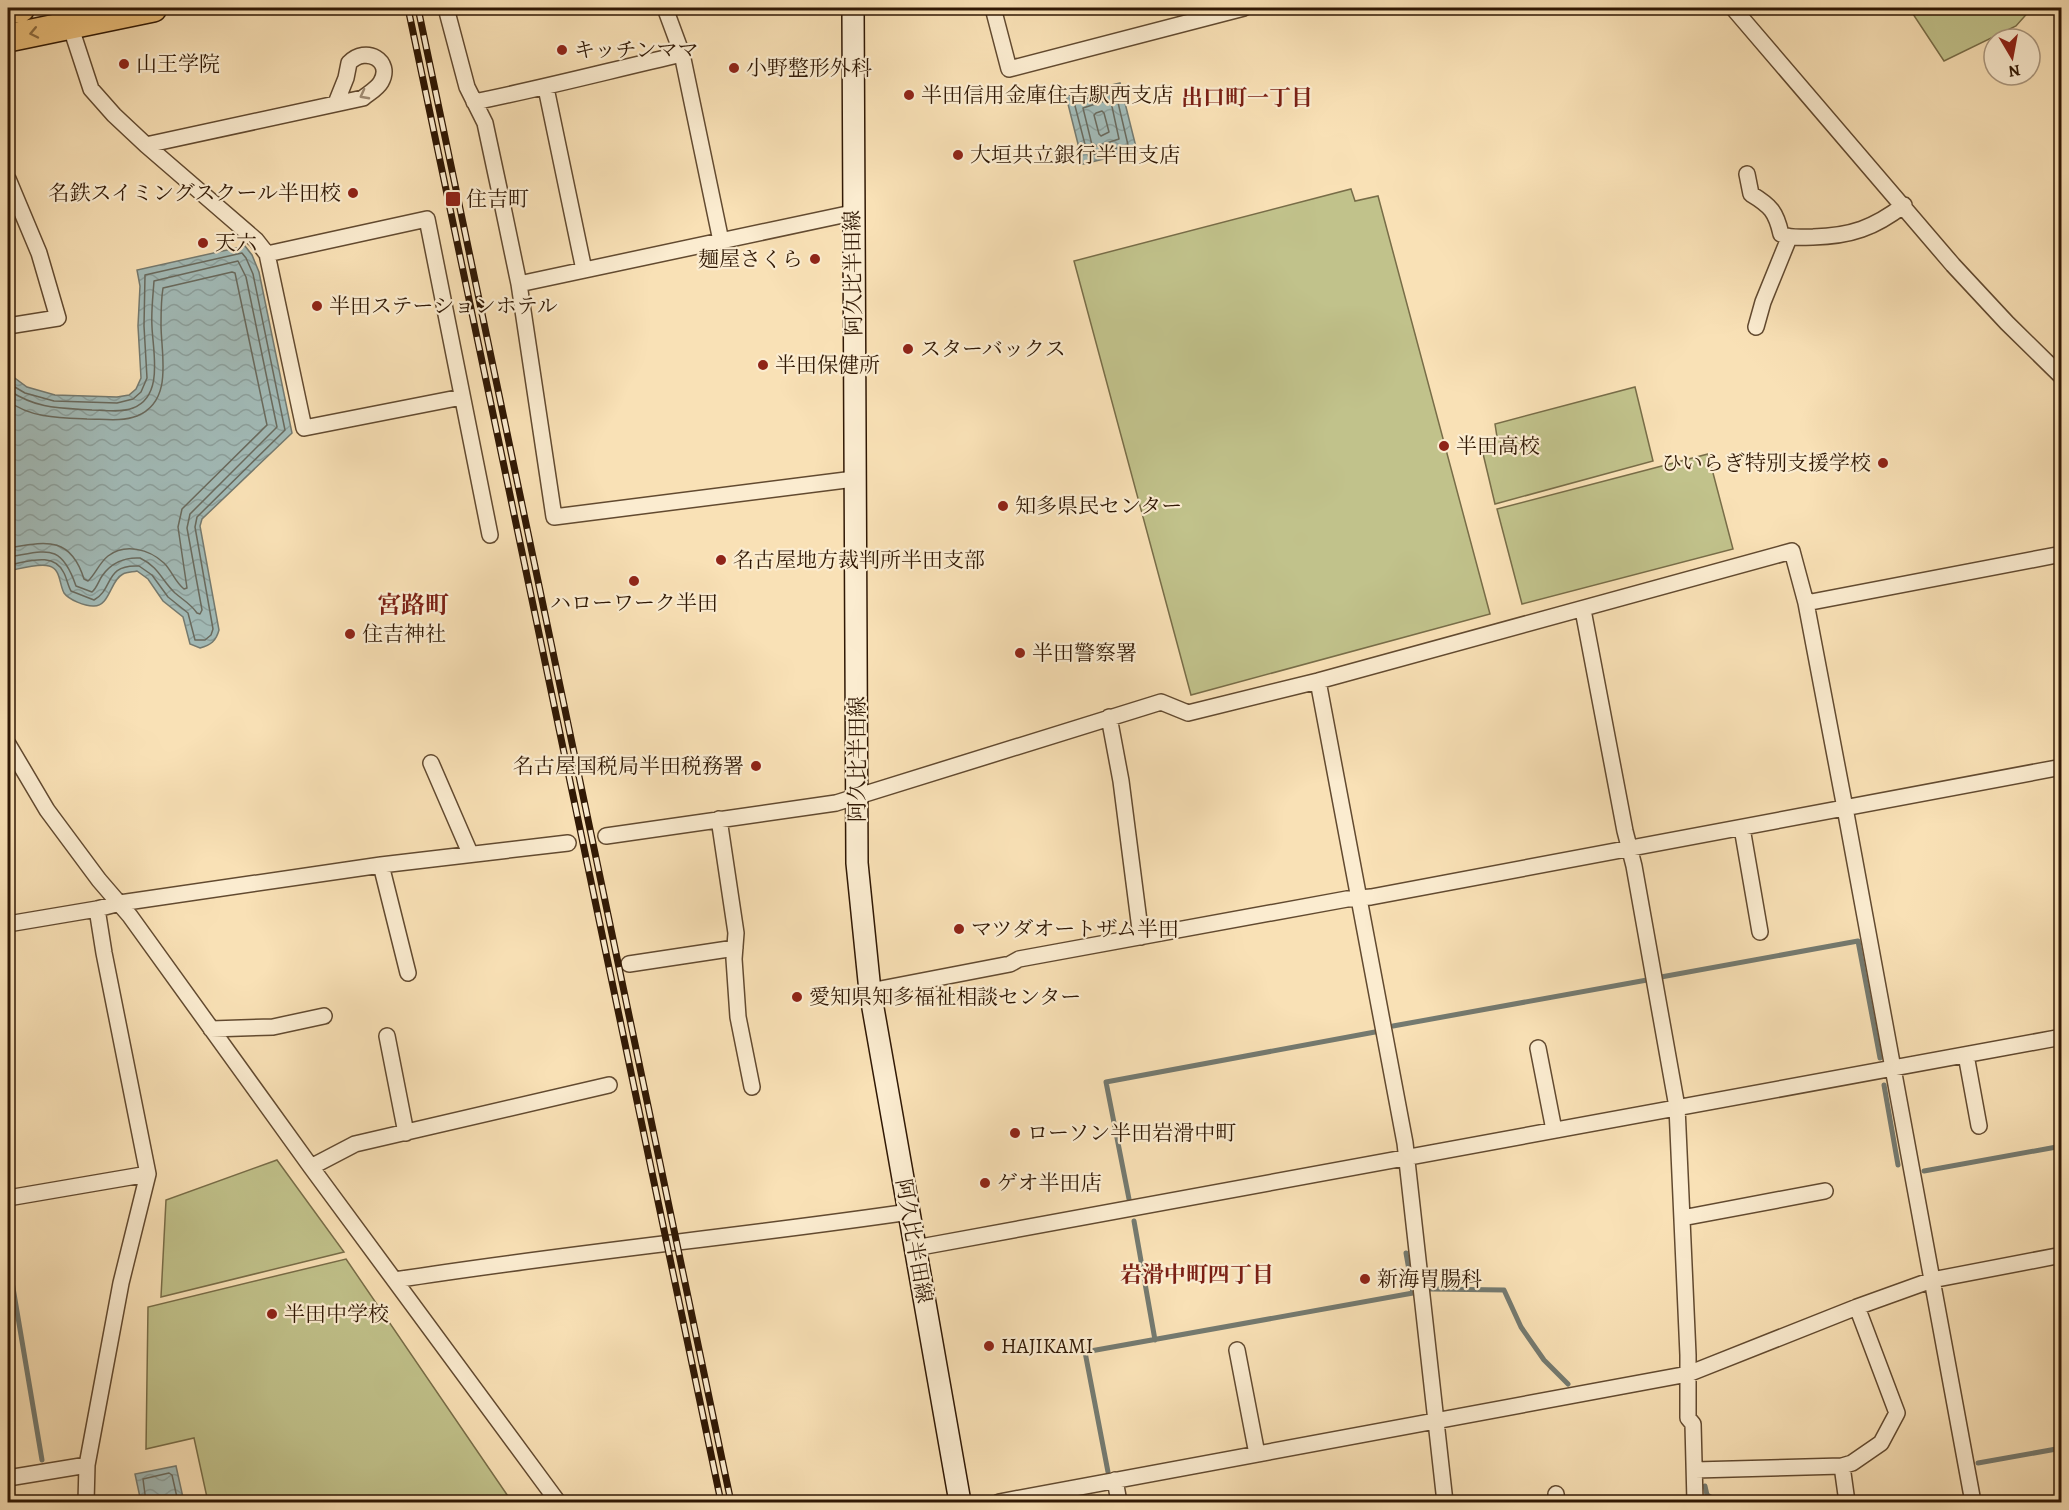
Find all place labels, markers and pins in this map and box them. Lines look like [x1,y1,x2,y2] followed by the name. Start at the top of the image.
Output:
[574,36,699,64] place label: キッチンママ
[555,43,569,57] marker: キッチンママ
[136,50,220,78] place label: 山王学院
[746,54,872,82] place label: 小野整形外科
[117,57,131,71] marker: 山王学院
[727,61,741,75] marker: 小野整形外科
[921,81,1173,109] place label: 半田信用金庫住吉駅西支店
[902,88,916,102] marker: 半田信用金庫住吉駅西支店
[970,141,1180,169] place label: 大垣共立銀行半田支店
[951,148,965,162] marker: 大垣共立銀行半田支店
[48,179,341,207] place label: 名鉄スイミングスクール半田校
[466,185,529,213] place label: 住吉町
[346,186,360,200] marker: 名鉄スイミングスクール半田校
[444,190,462,208] marker: 住吉町
[215,229,257,257] place label: 天六
[196,236,210,250] marker: 天六
[698,245,803,273] place label: 麺屋さくら
[808,252,822,266] marker: 麺屋さくら
[329,292,558,320] place label: 半田ステーションホテル
[310,299,324,313] marker: 半田ステーションホテル
[920,335,1066,363] place label: スターバックス
[901,342,915,356] marker: スターバックス
[775,351,880,379] place label: 半田保健所
[756,358,770,372] marker: 半田保健所
[1456,432,1540,460] place label: 半田高校
[1437,439,1451,453] marker: 半田高校
[1661,449,1871,477] place label: ひいらぎ特別支援学校
[1876,456,1890,470] marker: ひいらぎ特別支援学校
[1015,492,1182,520] place label: 知多県民センター
[996,499,1010,513] marker: 知多県民センター
[733,546,985,574] place label: 名古屋地方裁判所半田支部
[714,553,728,567] marker: 名古屋地方裁判所半田支部
[627,574,641,588] marker: ハローワーク半田
[550,589,718,617] place label: ハローワーク半田
[362,620,446,648] place label: 住吉神社
[343,627,357,641] marker: 住吉神社
[1032,639,1137,667] place label: 半田警察署
[1013,646,1027,660] marker: 半田警察署
[513,752,744,780] place label: 名古屋国税局半田税務署
[749,759,763,773] marker: 名古屋国税局半田税務署
[971,915,1179,943] place label: マツダオートザム半田
[952,922,966,936] marker: マツダオートザム半田
[809,983,1081,1011] place label: 愛知県知多福祉相談センター
[790,990,804,1004] marker: 愛知県知多福祉相談センター
[1027,1119,1236,1147] place label: ローソン半田岩滑中町
[1008,1126,1022,1140] marker: ローソン半田岩滑中町
[997,1169,1102,1197] place label: ゲオ半田店
[978,1176,992,1190] marker: ゲオ半田店
[1377,1265,1482,1293] place label: 新海胃腸科
[1358,1272,1372,1286] marker: 新海胃腸科
[284,1300,389,1328] place label: 半田中学校
[265,1307,279,1321] marker: 半田中学校
[1001,1332,1093,1360] place label: HAJIKAMI
[982,1339,996,1353] marker: HAJIKAMI

